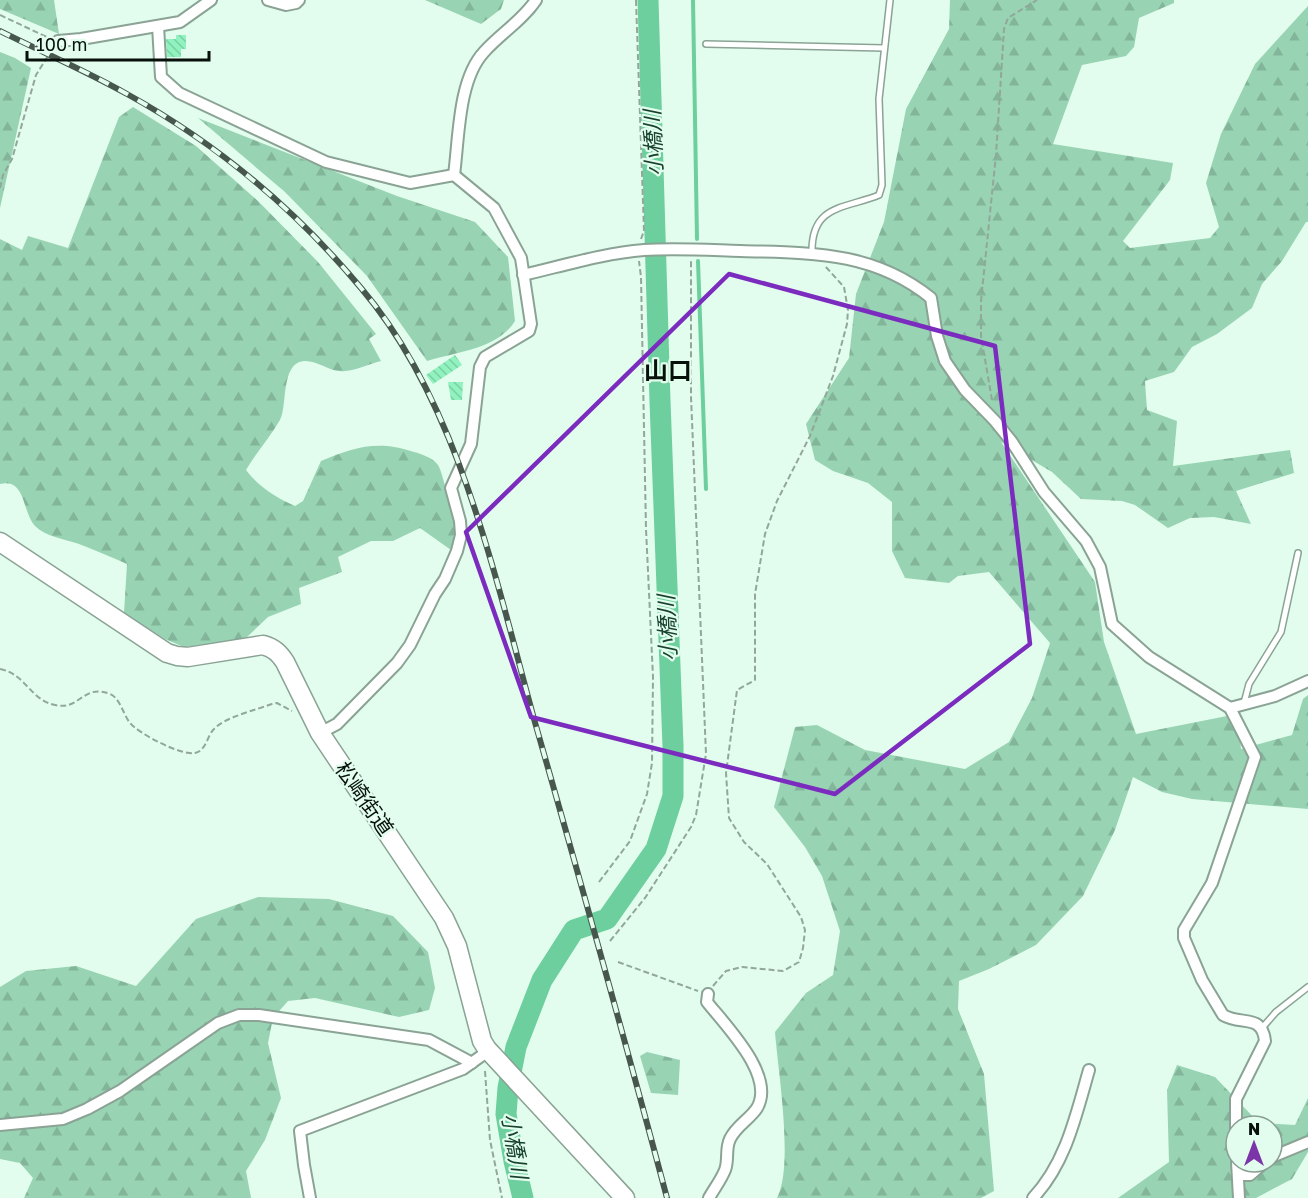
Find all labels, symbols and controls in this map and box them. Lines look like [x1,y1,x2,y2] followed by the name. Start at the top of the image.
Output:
[27,24,208,62] scale bar
[36,33,87,55] text: 100 m
[638,108,667,176] water label: 小橋川
[644,355,692,384] district label: 山口
[652,593,681,661] water label: 小橋川
[330,757,400,840] street label: 松崎街道
[497,1111,534,1183] water label: 小橋川
[1224,1114,1284,1174] north arrow
[1248,1119,1260,1139] text: N

